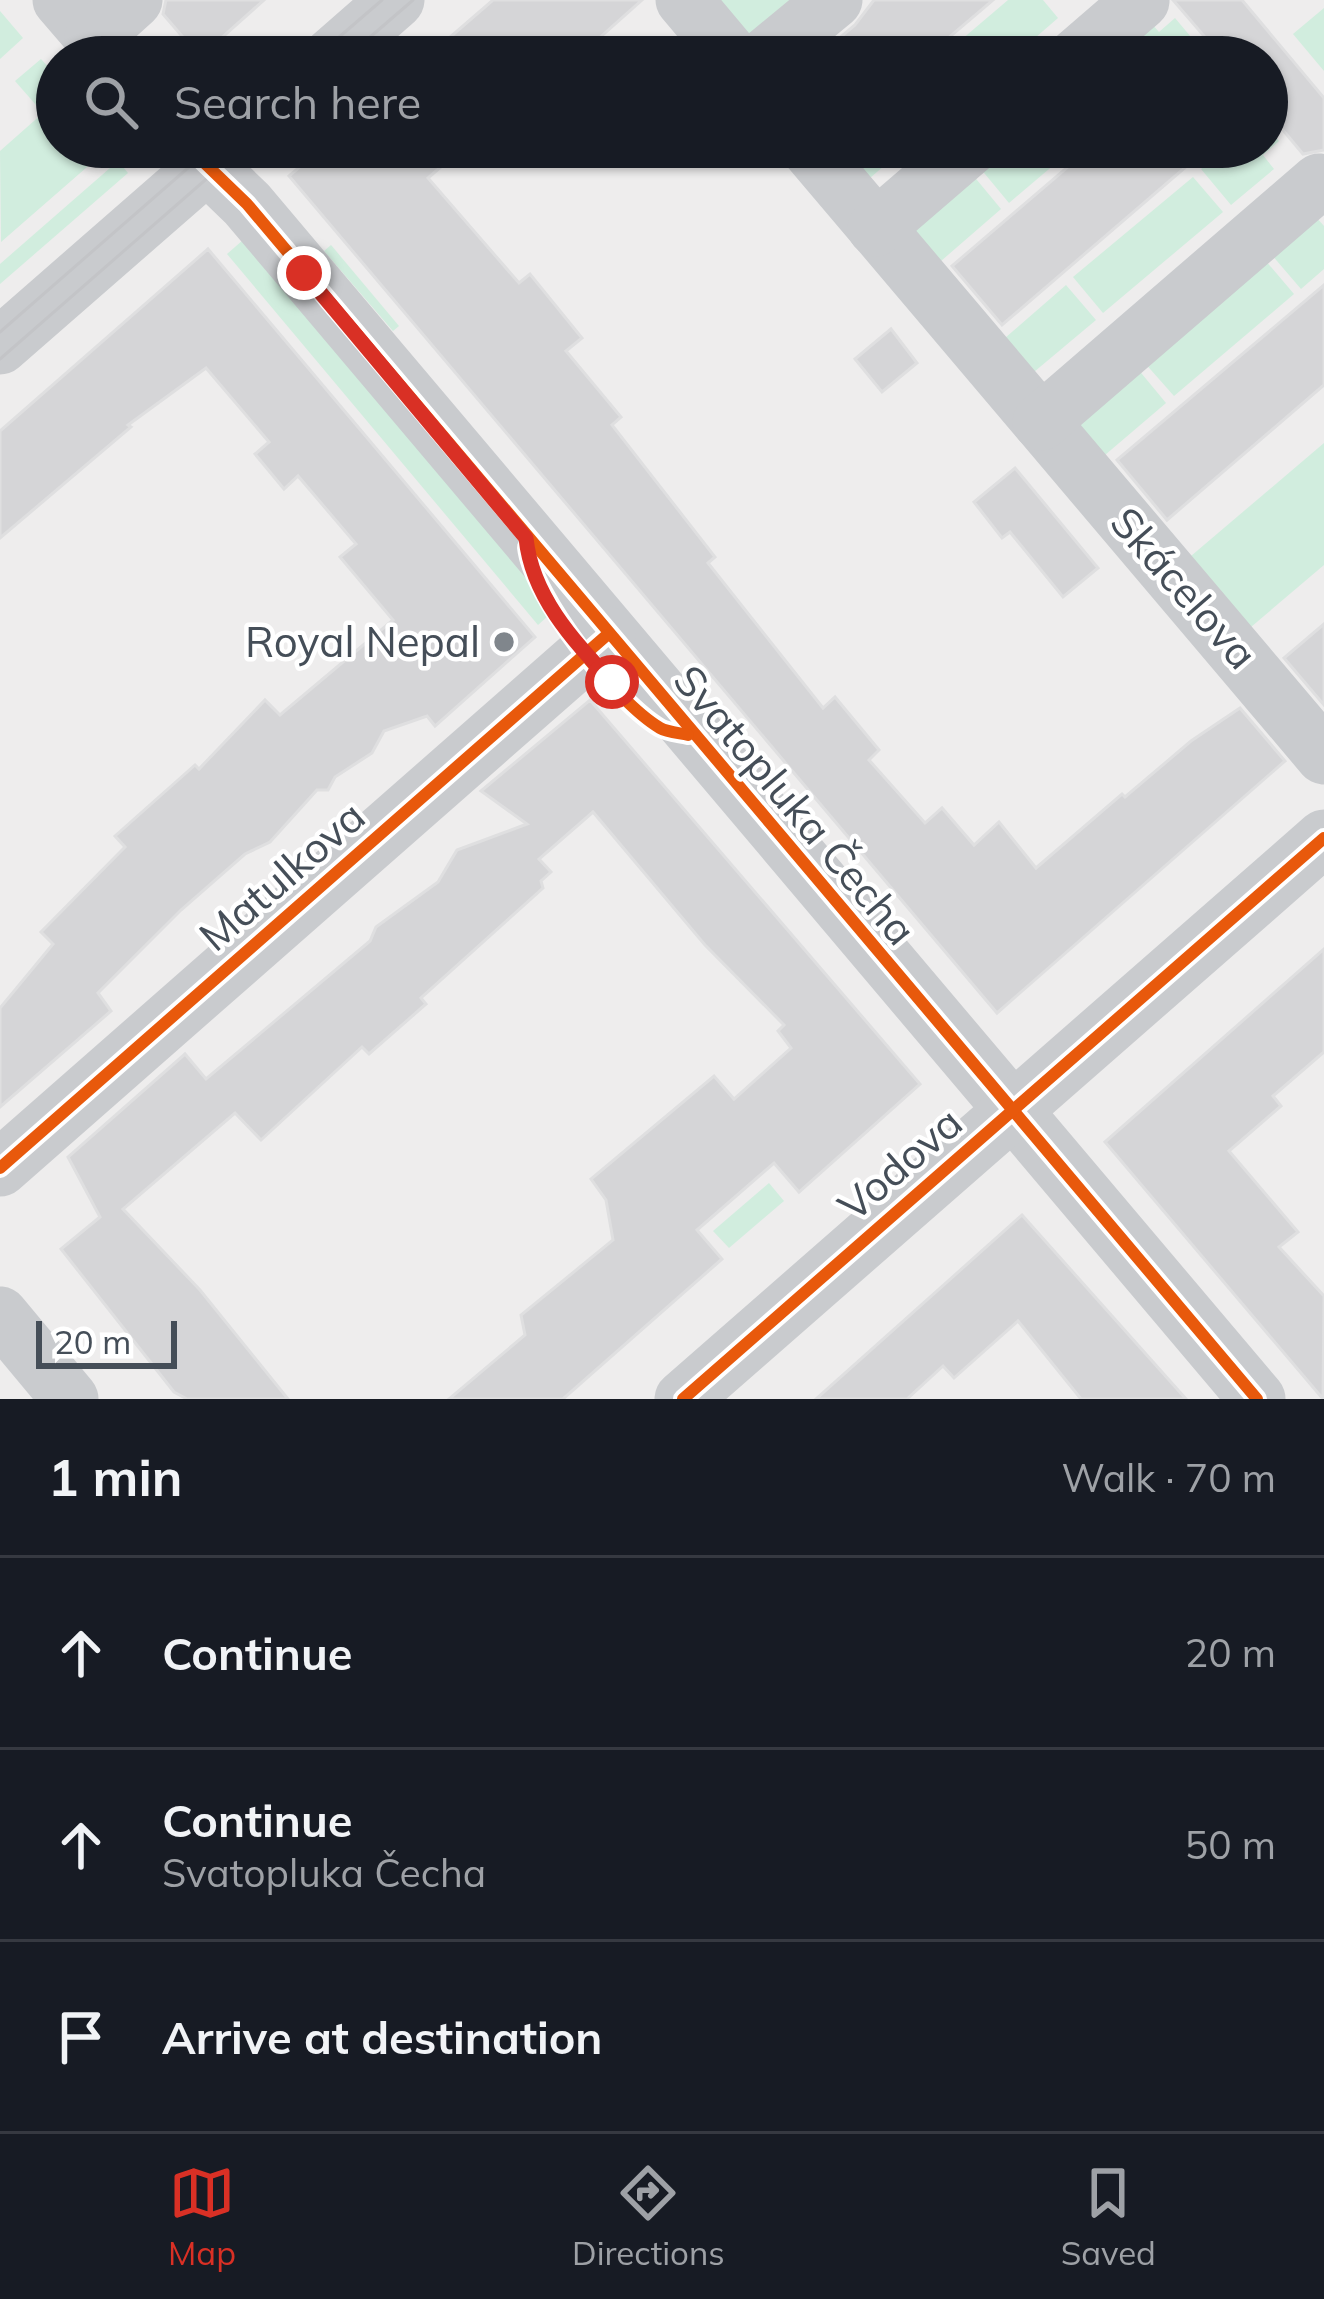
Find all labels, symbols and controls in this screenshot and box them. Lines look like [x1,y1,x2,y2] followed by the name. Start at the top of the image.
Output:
[36,36,1288,168] search box
[78,69,144,135] icon: search
[174,74,421,130] text: Search here
[277,246,331,300] route end
[1100,496,1269,679] street label: Skácelova
[245,615,480,668] place label: Royal Nepal
[491,629,517,655] marker: Royal Nepal
[663,654,928,955] street label: Svatopluka Čecha
[585,655,639,709] route start
[188,789,375,962] street label: Matulkova
[827,1095,972,1232] street label: Vodova
[36,1315,177,1368] scale bar
[54,1321,131,1362] text: 20 m
[48,1445,183,1509] text: 1 min
[1062,1453,1276,1502] text: Walk · 70 m
[48,1620,114,1686] icon: ahead
[162,1625,352,1681] text: Continue
[1185,1628,1276,1677] text: 20 m
[162,1792,352,1848] text: Continue
[48,1812,114,1878] icon: ahead
[1185,1820,1276,1869] text: 50 m
[162,1848,486,1897] text: Svatopluka Čecha
[48,2004,114,2070] icon: arrive
[162,2009,602,2065] text: Arrive at destination
[168,2160,236,2273] tab: Map
[572,2160,725,2273] tab: Directions
[1061,2160,1156,2273] tab: Saved

